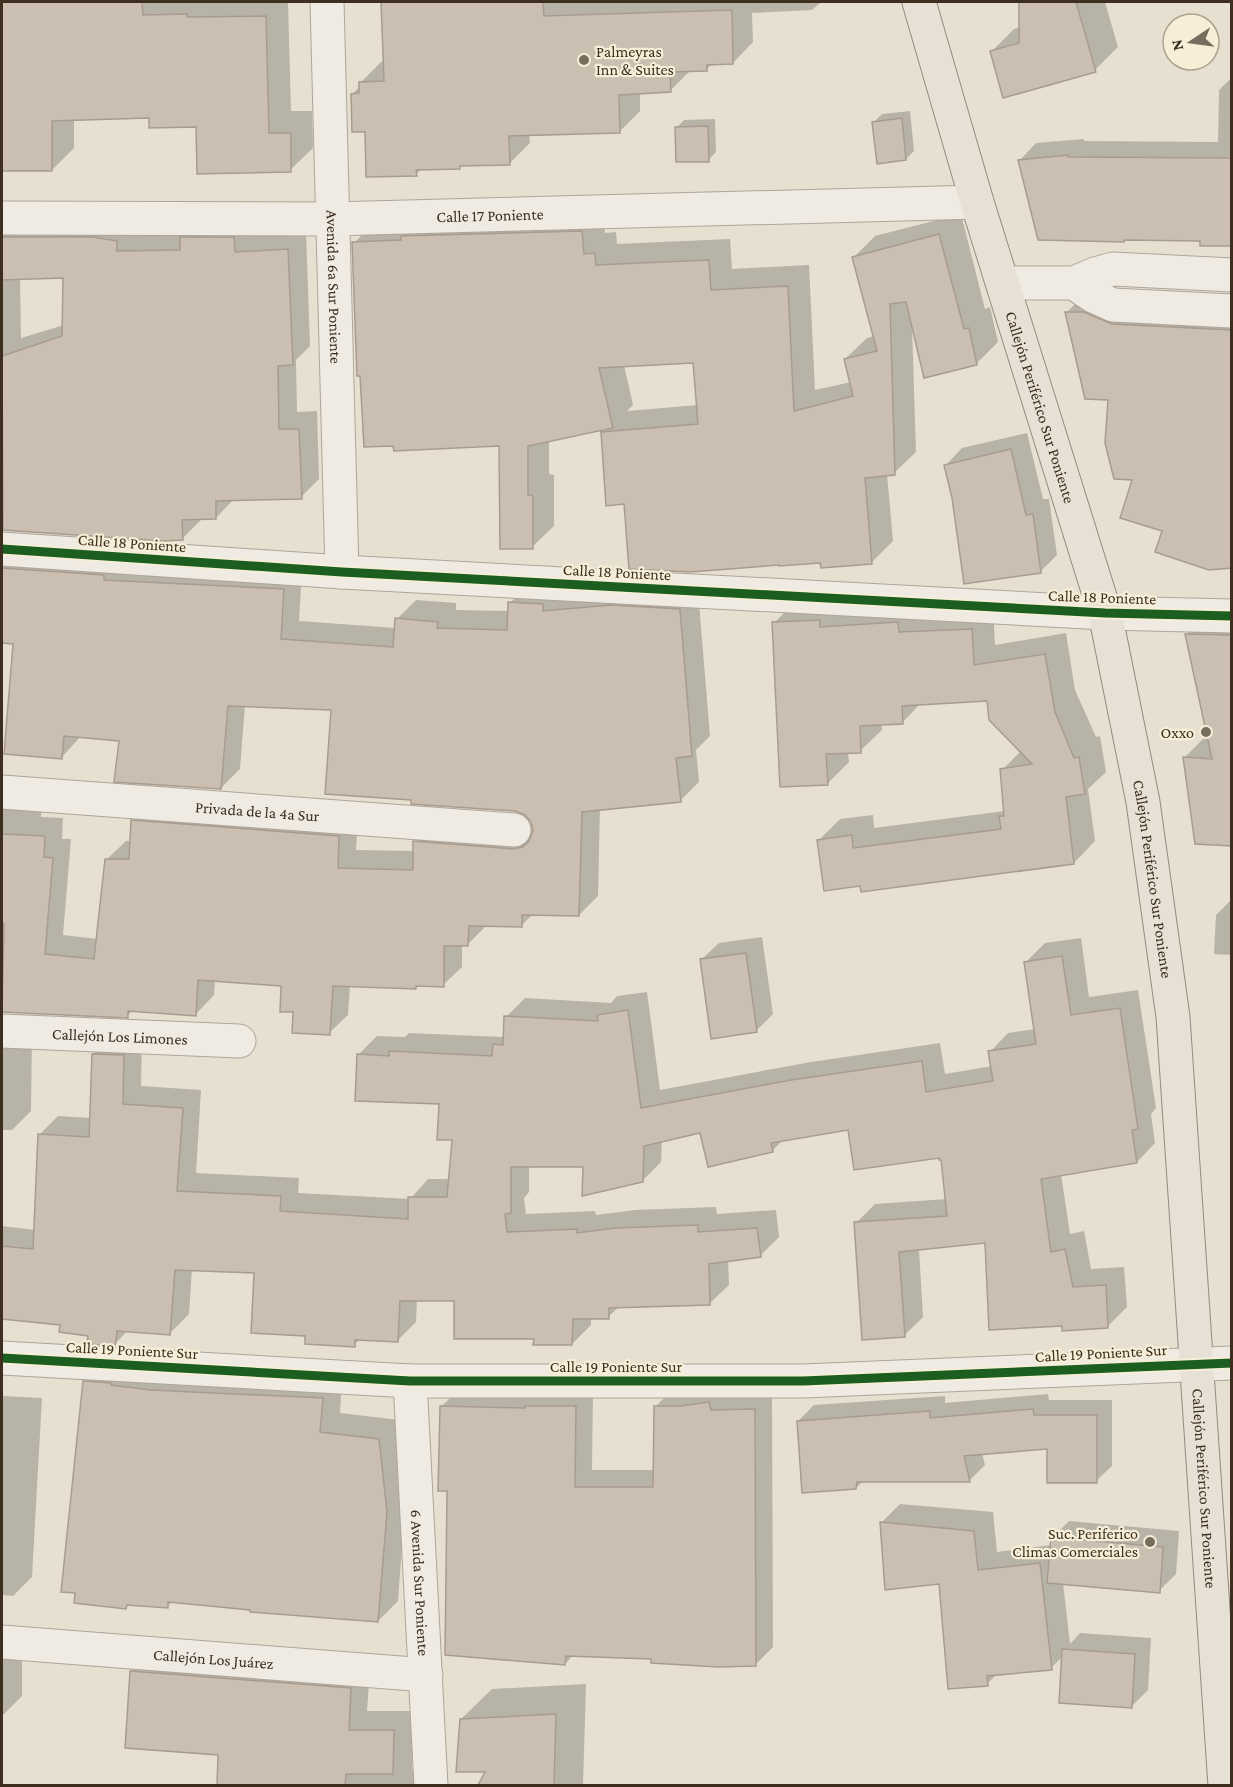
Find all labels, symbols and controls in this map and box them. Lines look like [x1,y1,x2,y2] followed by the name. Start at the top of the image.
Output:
[1161,12,1221,72] north arrow
[1167,38,1186,52] text: N
[596,43,674,78] place label: Palmeyras Inn & Suites
[577,53,591,67] marker: Palmeyras Inn & Suites
[436,205,544,225] street label: Calle 17 Poniente
[324,210,345,364] street label: Avenida 6a Sur Poniente
[1003,309,1079,505] street label: Callejón Periférico Sur Poniente
[77,531,187,555] street label: Calle 18 Poniente
[562,561,672,583] street label: Calle 18 Poniente
[1048,587,1156,607] street label: Calle 18 Poniente
[1161,724,1194,741] place label: Oxxo
[1199,725,1213,739] marker: Oxxo
[1130,778,1176,979] street label: Callejón Periférico Sur Poniente
[194,798,320,824] street label: Privada de la 4a Sur
[52,1025,188,1047] street label: Callejón Los Limones
[65,1338,199,1362] street label: Calle 19 Poniente Sur
[1034,1341,1168,1365] street label: Calle 19 Poniente Sur
[550,1358,683,1375] street label: Calle 19 Poniente Sur
[1190,1388,1220,1589] street label: Callejón Periférico Sur Poniente
[408,1509,433,1656] street label: 6 Avenida Sur Poniente
[1012,1525,1138,1560] place label: Suc. Periferico Climas Comerciales
[1143,1535,1157,1549] marker: Suc. Periferico Climas Comerciales
[153,1645,274,1672] street label: Callejón Los Juárez

